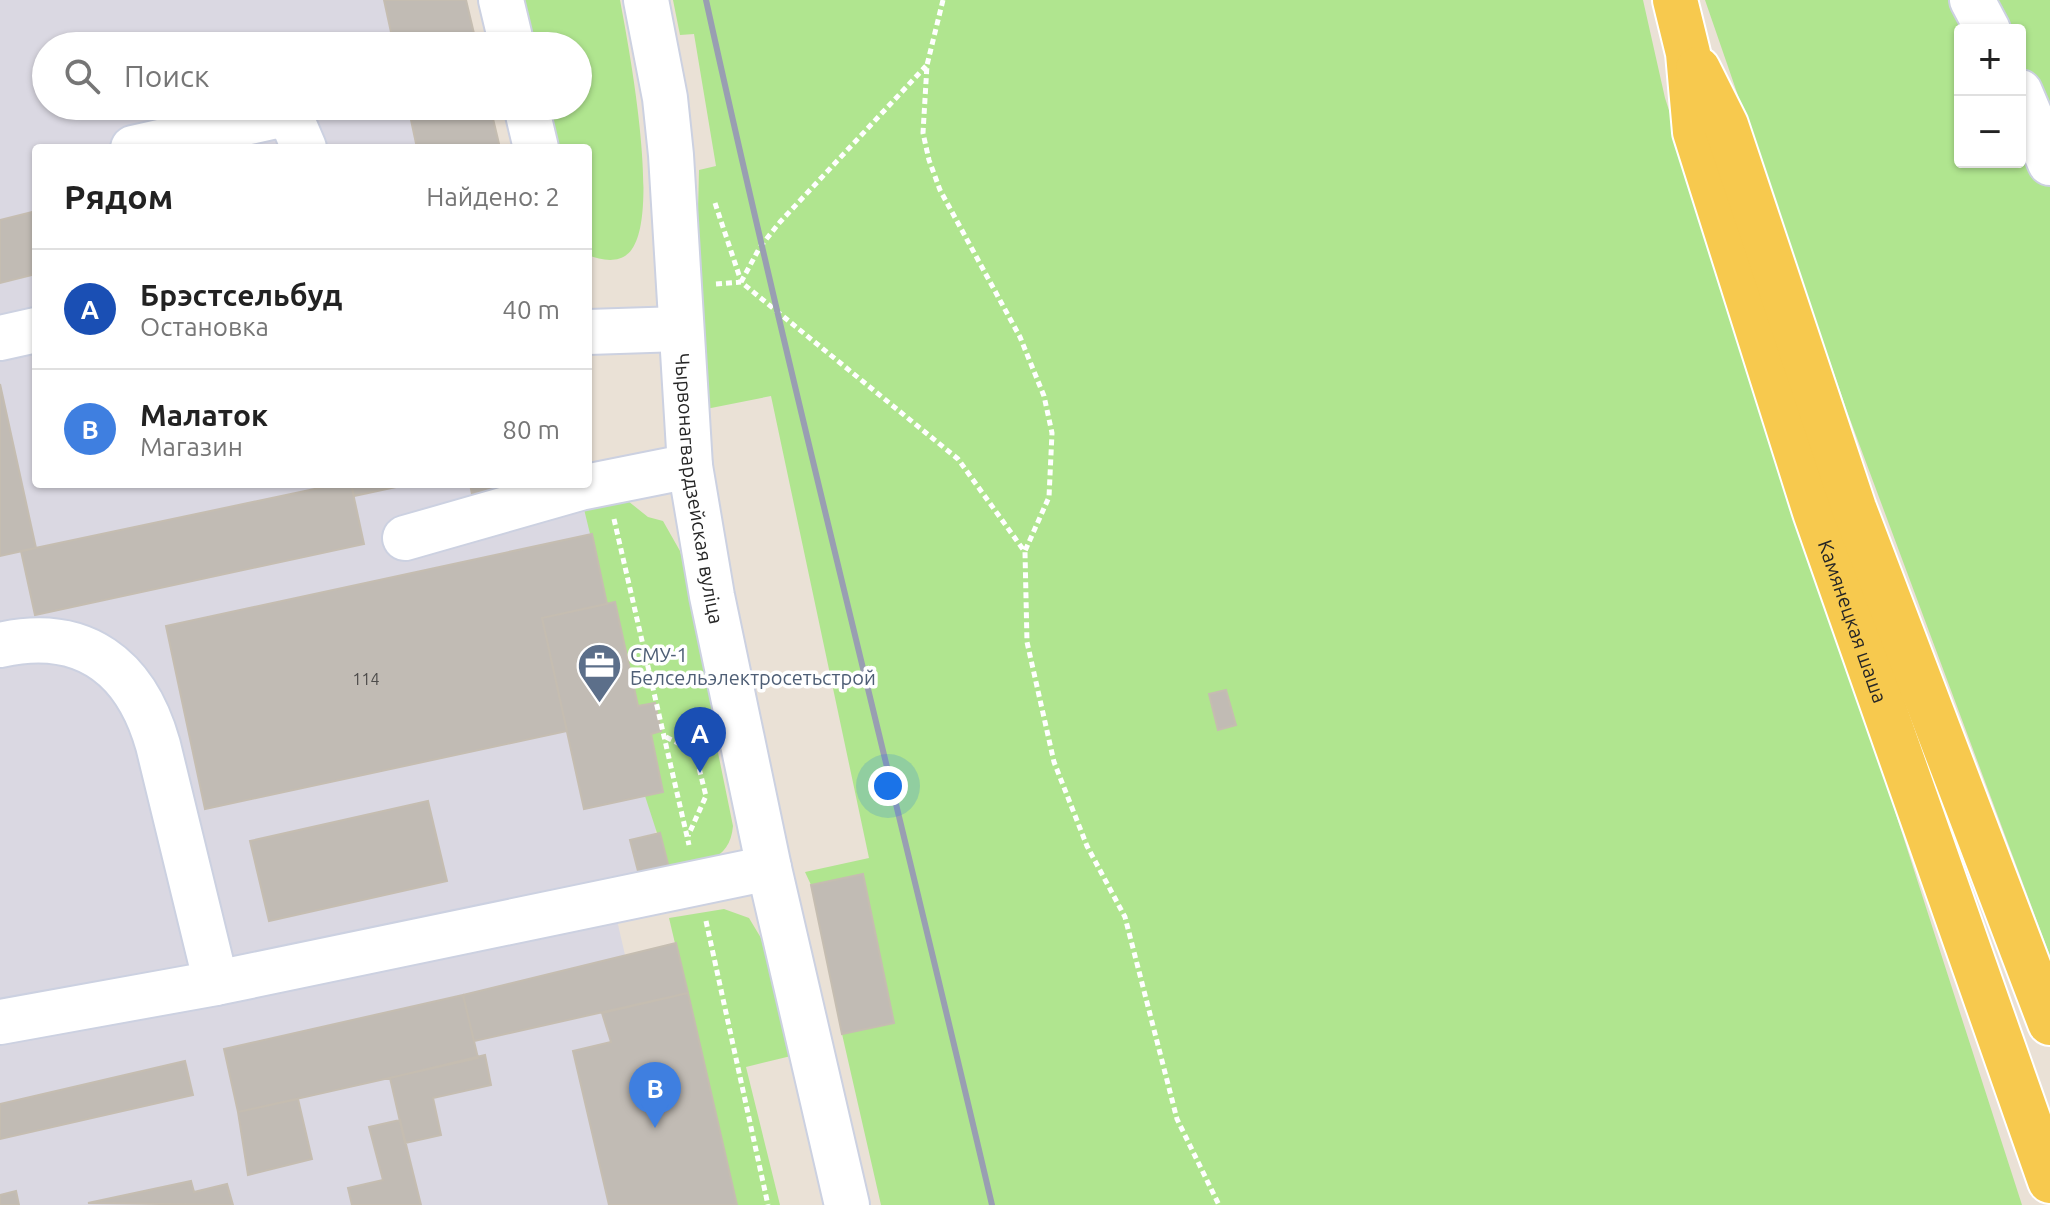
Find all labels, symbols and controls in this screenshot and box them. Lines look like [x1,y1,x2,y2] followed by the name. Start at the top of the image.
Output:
[1954,24,2026,168] map controls
[1954,24,2026,96] button: +
[32,32,592,120] search box
[60,54,104,98] icon: search
[124,59,209,93] text: Поиск
[1954,96,2026,168] button: −
[64,177,173,215] text: Рядом
[426,182,560,211] text: Найдено: 2
[140,278,342,312] text: Брэстсельбуд
[81,295,99,324] text: A
[502,295,560,324] text: 40 m
[140,312,269,341] text: Остановка
[672,352,729,626] street label: Чырвонагвардзейская вуліца
[140,398,268,432] text: Малаток
[81,415,99,444] text: B
[502,415,560,444] text: 80 m
[140,432,243,461] text: Магазин
[1814,537,1893,706] street label: Камянецкая шаша
[575,641,623,704] office icon: СМУ-1 Белсельэлектросетьстрой
[630,643,876,689] place label: СМУ-1 Белсельэлектросетьстрой
[352,670,380,688] house number: 114
[674,707,726,773] pin: A
[868,766,908,806] your location
[629,1062,681,1128] pin: B

